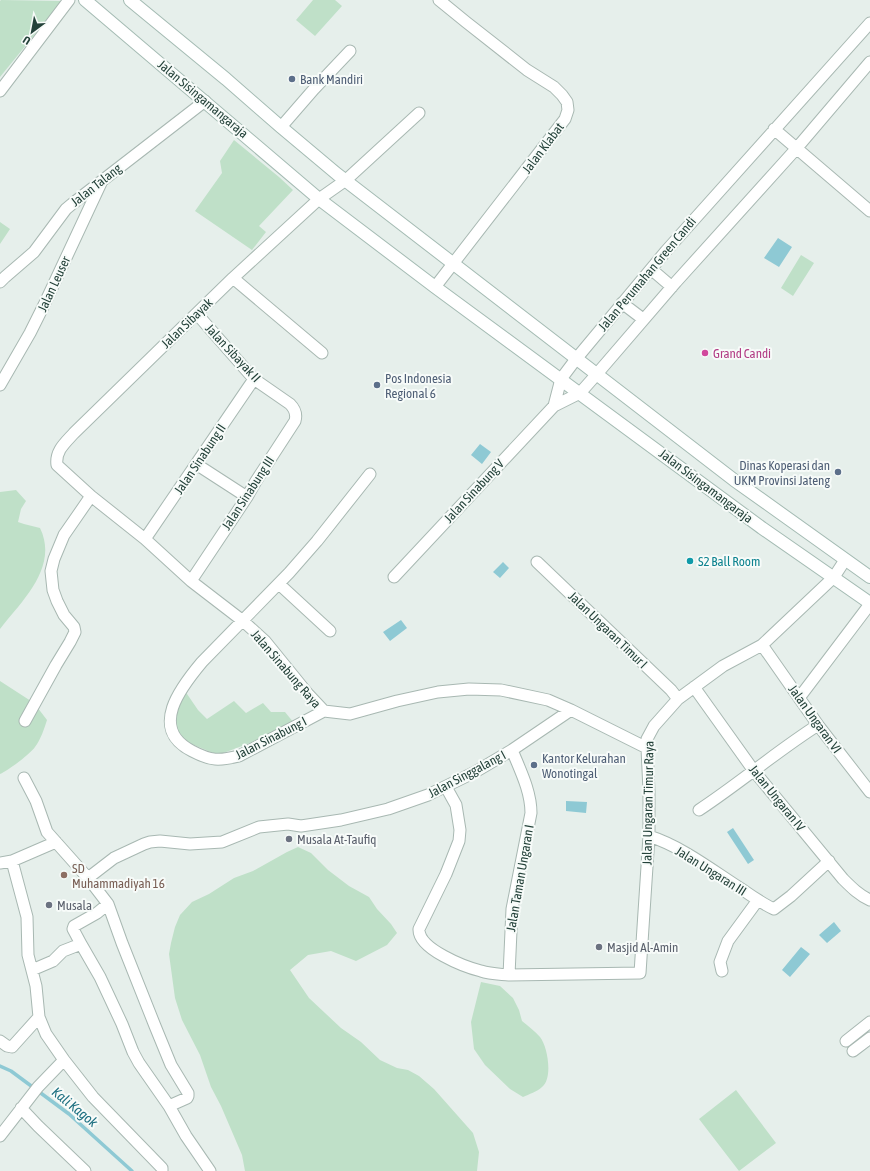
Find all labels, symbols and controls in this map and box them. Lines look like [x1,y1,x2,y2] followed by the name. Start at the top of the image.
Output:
[12,12,52,52] north arrow
[21,34,33,47] text: U
[155,57,251,141] street label: Jalan Sisingamangaraja
[300,72,363,87] place label: Bank Mandiri
[287,74,297,84] marker: Bank Mandiri
[519,119,567,176] street label: Jalan Klabat
[68,160,125,209] street label: Jalan Talang
[595,214,699,334] street label: Jalan Perumahan Green Candi
[35,254,73,314] street label: Jalan Leuser
[158,295,216,351] street label: Jalan Sibayak
[202,321,264,385] street label: Jalan Sibayak II
[713,346,771,361] place label: Grand Candi
[700,348,710,358] marker: Grand Candi
[385,371,451,401] place label: Pos Indonesia Regional 6
[372,380,382,390] marker: Pos Indonesia Regional 6
[171,421,229,497] street label: Jalan Sinabung II
[656,446,756,526] street label: Jalan Sisingamangaraja
[219,453,277,533] street label: Jalan Sinabung III
[441,456,508,526] street label: Jalan Sinabung V
[734,458,830,488] place label: Dinas Koperasi dan UKM Provinsi Jateng
[833,467,843,477] marker: Dinas Koperasi dan UKM Provinsi Jateng
[698,554,760,569] place label: S2 Ball Room
[685,556,695,566] marker: S2 Ball Room
[565,589,651,671] street label: Jalan Ungaran Timur I
[248,627,324,711] street label: Jalan Sinabung Raya
[785,682,845,756] street label: Jalan Ungaran VI
[233,714,309,762] street label: Jalan Sinabung I
[639,741,657,865] street label: Jalan Ungaran Timur Raya
[426,747,508,801] street label: Jalan Singgalang I
[542,751,626,781] place label: Kantor Kelurahan Wonotingal
[529,760,539,770] marker: Kantor Kelurahan Wonotingal
[746,762,809,834] street label: Jalan Ungaran IV
[503,823,537,933] street label: Jalan Taman Ungaran I
[297,832,376,847] place label: Musala At-Taufiq
[284,834,294,844] marker: Musala At-Taufiq
[673,843,749,899] street label: Jalan Ungaran III
[72,861,165,891] place label: SD Muhammadiyah 16
[59,870,69,880] marker: SD Muhammadiyah 16
[57,898,92,913] place label: Musala
[44,900,54,910] marker: Musala
[607,940,678,955] place label: Masjid Al-Amin
[594,942,604,952] marker: Masjid Al-Amin
[49,1084,102,1131] water label: Kali Kagok

